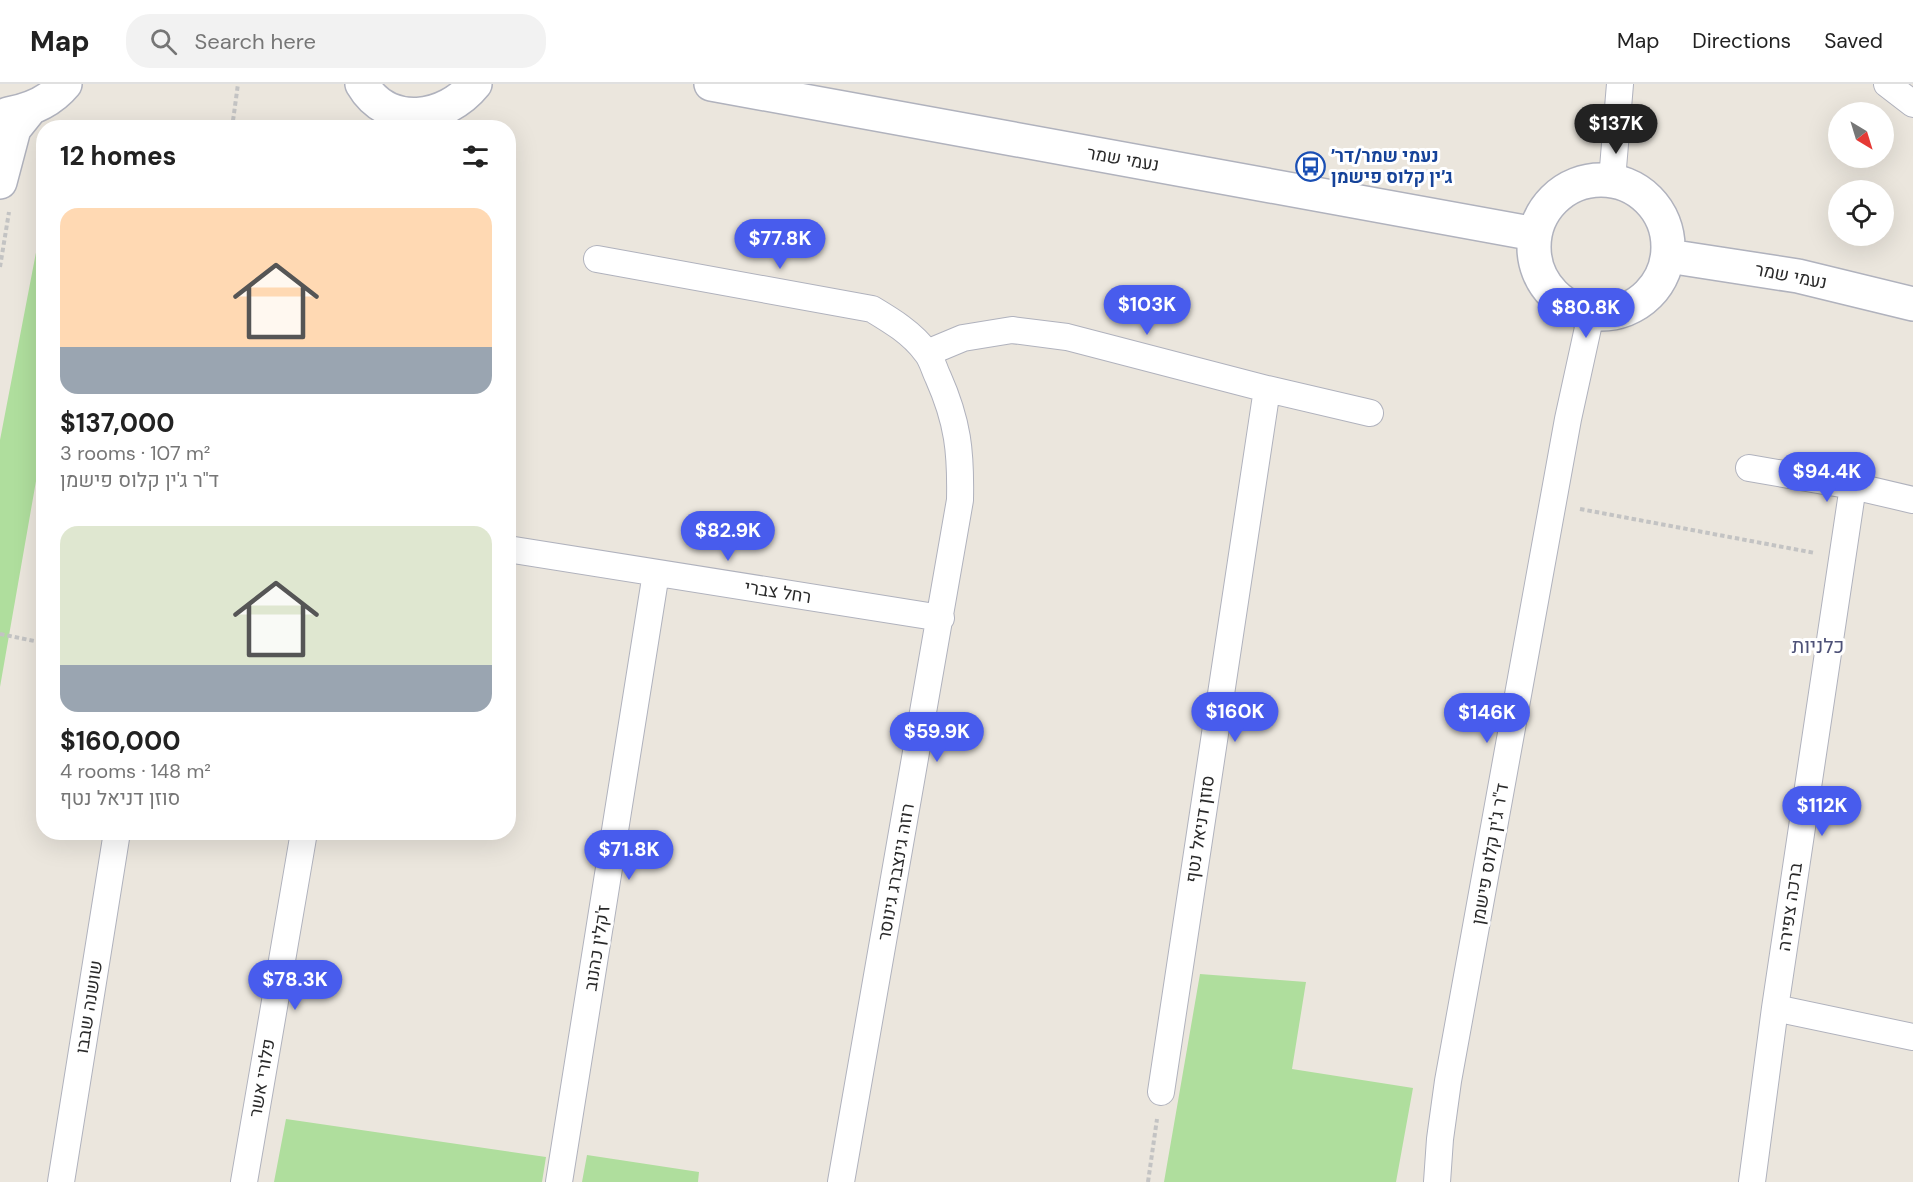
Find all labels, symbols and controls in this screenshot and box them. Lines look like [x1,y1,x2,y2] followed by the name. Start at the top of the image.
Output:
[126,14,546,68] search box
[30,23,90,60] text: Map
[147,25,180,58] icon: search
[195,27,316,56] text: Search here
[1617,27,1659,55] text: Map
[1692,27,1791,55] text: Directions
[1824,27,1883,55] text: Saved
[1828,102,1894,168] north arrow
[1828,102,1894,246] map controls
[1574,104,1658,155] pin: $137K
[1588,110,1644,136] text: $137K
[60,139,176,173] text: 12 homes
[459,140,492,173] icon: filters
[1085,141,1161,177] street label: נעמי שמר
[1331,144,1453,189] place label: נעמי שמר/דר׳ ג׳ין קלוס פישמן
[1294,150,1326,182] bus stop icon: נעמי שמר/דר׳ ג׳ין קלוס פישמן
[1828,180,1894,246] button: locate
[731,219,829,270] pin: $77.8K
[748,225,812,251] text: $77.8K
[222,247,330,355] icon: home
[1753,257,1829,295] street label: נעמי שמר
[1105,285,1189,336] pin: $103K
[1537,288,1635,339] pin: $80.8K
[1118,291,1176,317] text: $103K
[1552,294,1620,320] text: $80.8K
[60,406,175,440] text: $137,000
[60,440,210,466] text: 3 rooms · 107 m²
[1778,452,1876,503] pin: $94.4K
[1793,458,1861,484] text: $94.4K
[60,467,219,493] text: ד"ר ג'ין קלוס פישמן
[679,511,777,562] pin: $82.9K
[695,517,761,543] text: $82.9K
[222,565,330,673] icon: home
[743,575,813,609] street label: רחל צברי
[1792,633,1844,659] district label: כלניות
[1193,692,1277,743] pin: $160K
[1445,693,1529,744] pin: $146K
[1205,698,1265,724] text: $160K
[1458,699,1516,725] text: $146K
[888,712,986,763] pin: $59.9K
[904,718,970,744] text: $59.9K
[60,724,180,758] text: $160,000
[60,758,211,784] text: 4 rooms · 148 m²
[1180,774,1220,884] street label: סוזן דניאל נטף
[1466,781,1514,927] street label: ד"ר ג'ין קלוס פישמן
[60,785,180,811] text: סוזן דניאל נטף
[1780,786,1864,837] pin: $112K
[1796,792,1848,818] text: $112K
[872,801,920,943] street label: רוזה גינצברג גינוסר
[580,830,678,881] pin: $71.8K
[598,836,660,862] text: $71.8K
[1772,861,1808,953] street label: ברכה צפירה
[578,903,616,993] street label: ז'קלין כהנוב
[70,959,108,1055] street label: שושנה שבבו
[246,960,344,1011] pin: $78.3K
[262,966,328,992] text: $78.3K
[243,1037,281,1119] street label: פלורי אשר

